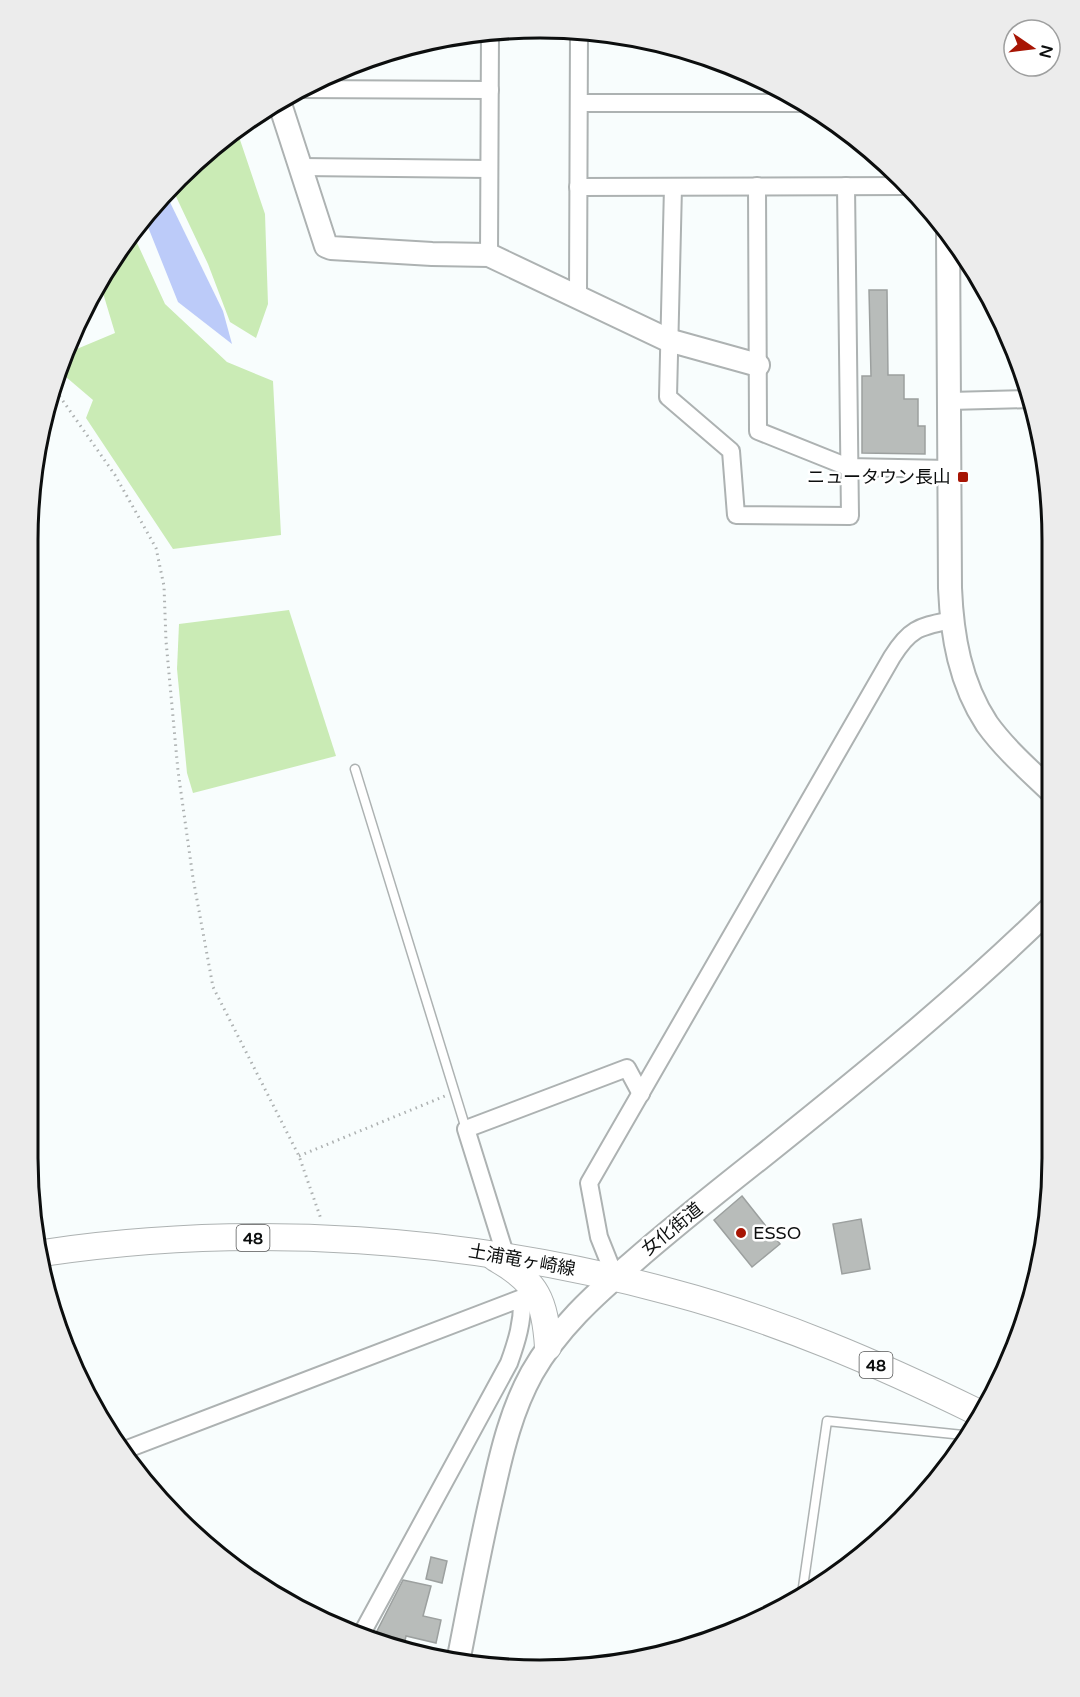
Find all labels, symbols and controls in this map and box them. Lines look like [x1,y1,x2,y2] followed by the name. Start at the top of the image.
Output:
[1002,18,1062,78] north arrow
[1034,43,1057,60] text: N
[807,466,951,488] place label: ニュータウン長山
[956,470,970,484] marker: ニュータウン長山
[637,1198,707,1260] street label: 女化街道
[753,1222,801,1244] place label: ESSO
[236,1225,270,1251] road number: 48
[734,1226,748,1240] marker: ESSO
[467,1240,577,1280] street label: 土浦竜ヶ崎線
[860,1352,892,1378] road number: 48

